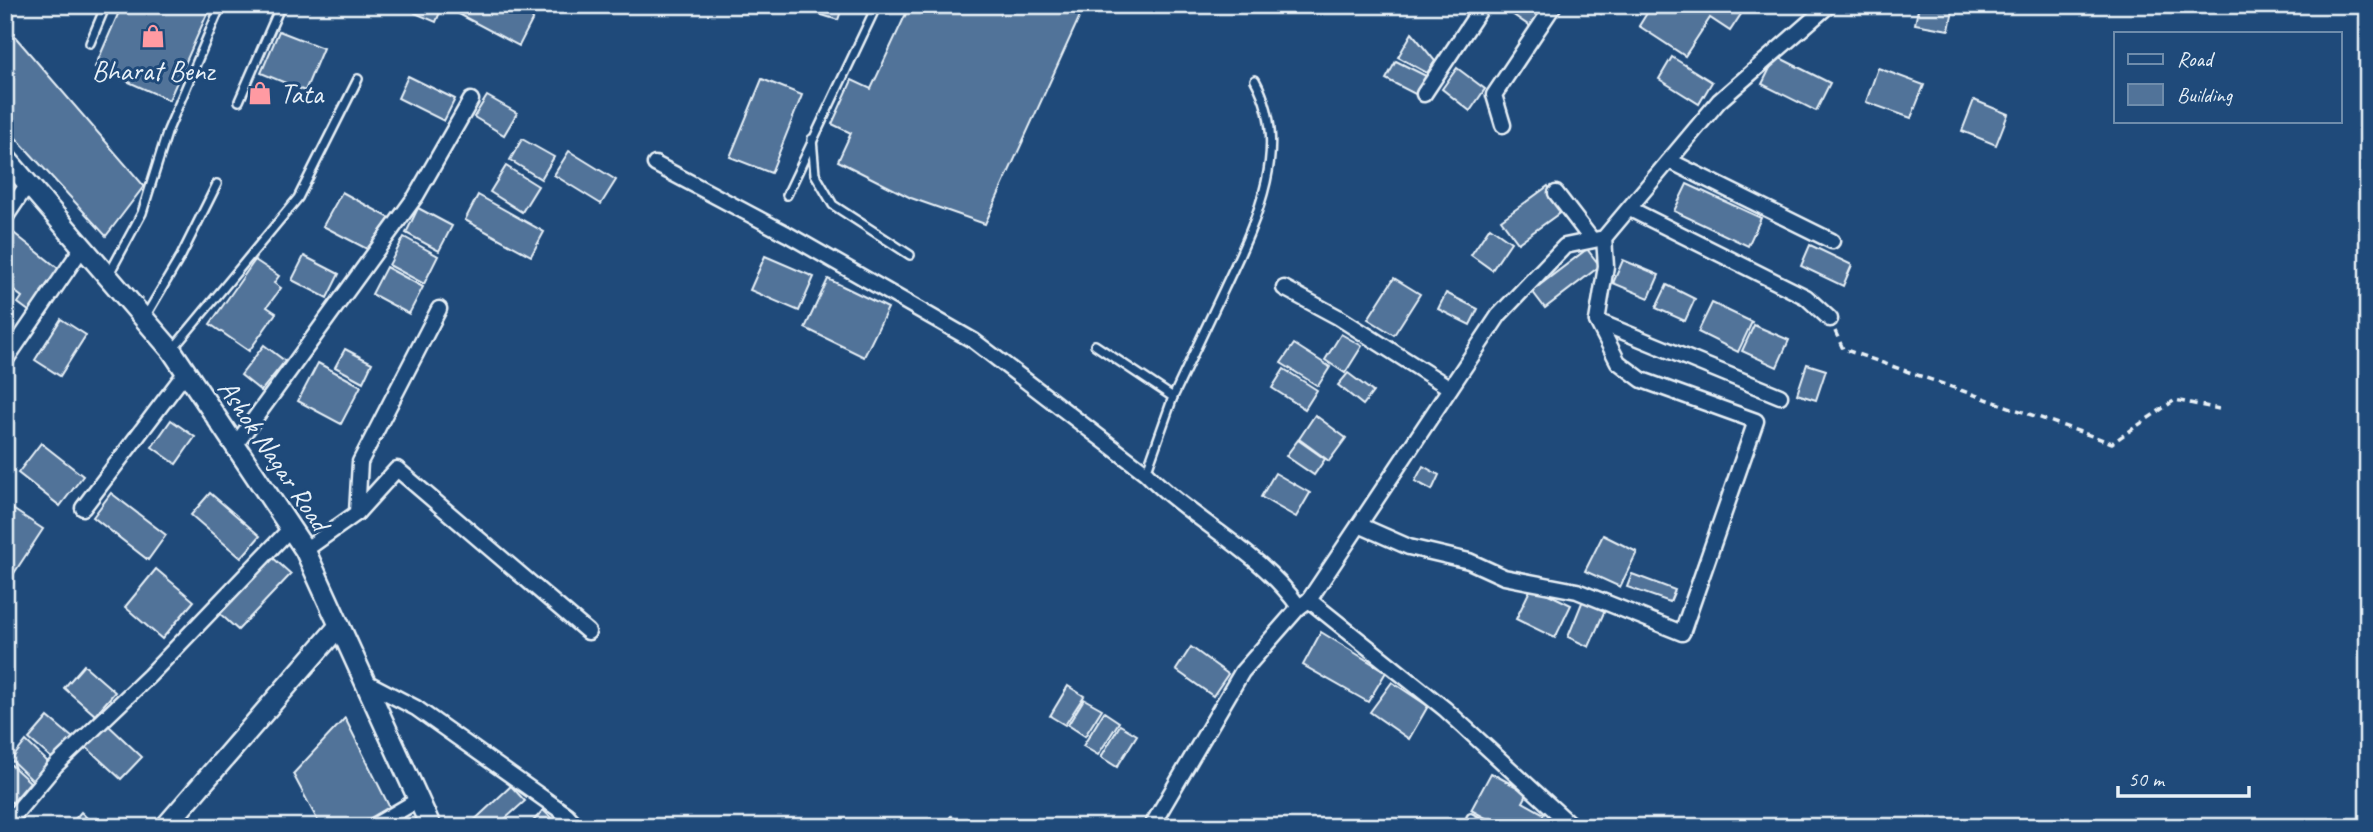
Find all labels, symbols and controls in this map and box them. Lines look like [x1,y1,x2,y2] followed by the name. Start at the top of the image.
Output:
[139,22,167,50] shop icon: Bharat Benz
[2114,32,2342,122] legend
[2177,46,2216,72] text: Road
[92,53,216,88] place label: Bharat Benz
[280,76,325,111] place label: Tata
[246,79,274,107] shop icon: Tata
[2177,82,2234,108] text: Building
[210,373,340,541] street label: Ashok Nagar Road
[2118,755,2249,799] scale bar
[2128,766,2166,792] text: 50 m

